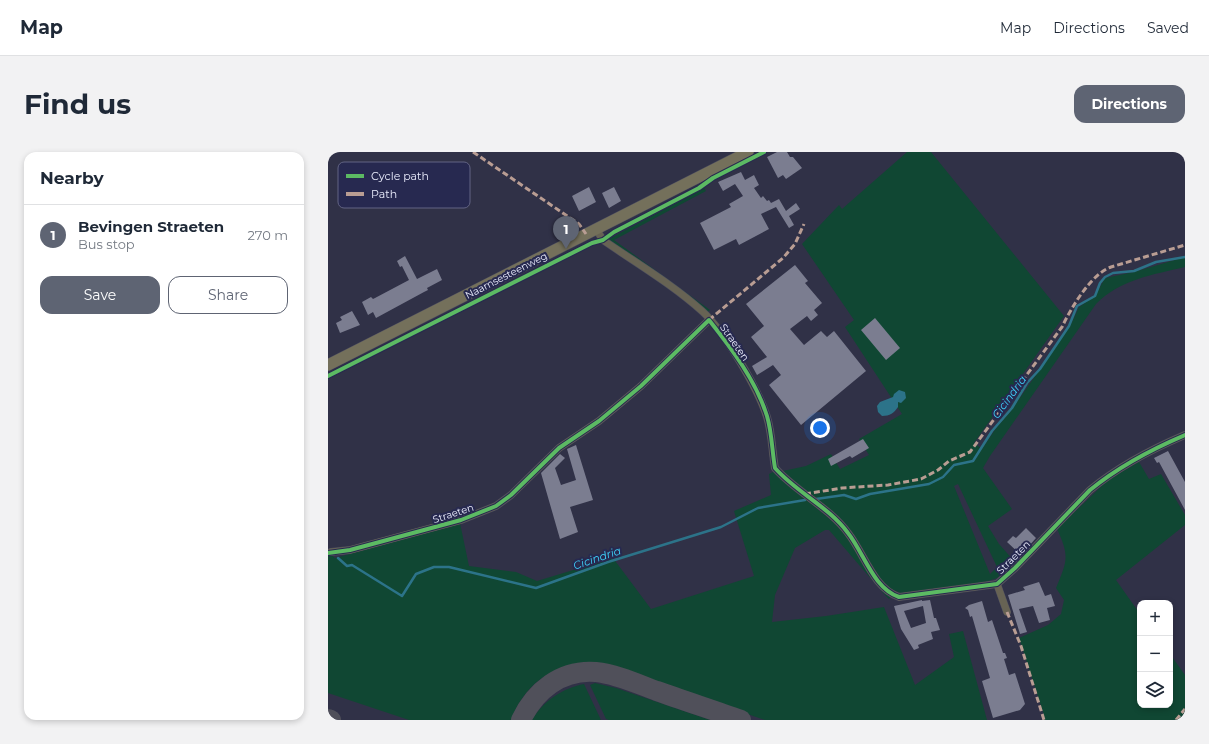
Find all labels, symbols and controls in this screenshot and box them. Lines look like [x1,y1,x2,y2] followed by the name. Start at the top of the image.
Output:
[20,16,63,39] text: Map
[1000,19,1031,37] text: Map
[1053,19,1125,37] text: Directions
[1147,19,1189,37] text: Saved
[1074,85,1185,123] button: Directions
[24,87,131,121] text: Find us
[338,162,470,208] legend
[40,168,104,188] text: Nearby
[371,169,429,183] text: Cycle path
[371,187,397,201] text: Path
[553,216,579,249] pin: 1
[78,217,224,236] text: Bevingen Straeten
[50,227,56,243] text: 1
[247,227,288,243] text: 270 m
[78,236,135,252] text: Bus stop
[463,249,549,302] street label: Naamsesteenweg
[40,276,160,314] button: Save
[168,276,288,314] button: Share
[717,321,752,363] street label: Straeten
[989,373,1029,421] water label: Cicindria
[810,418,830,438] your location
[431,501,475,526] street label: Straeten
[994,538,1033,577] street label: Straeten
[571,543,623,573] water label: Cicindria
[1137,600,1173,708] map controls
[1137,600,1173,636] button: +
[1137,636,1173,672] button: −
[1137,672,1173,708] button: layers

